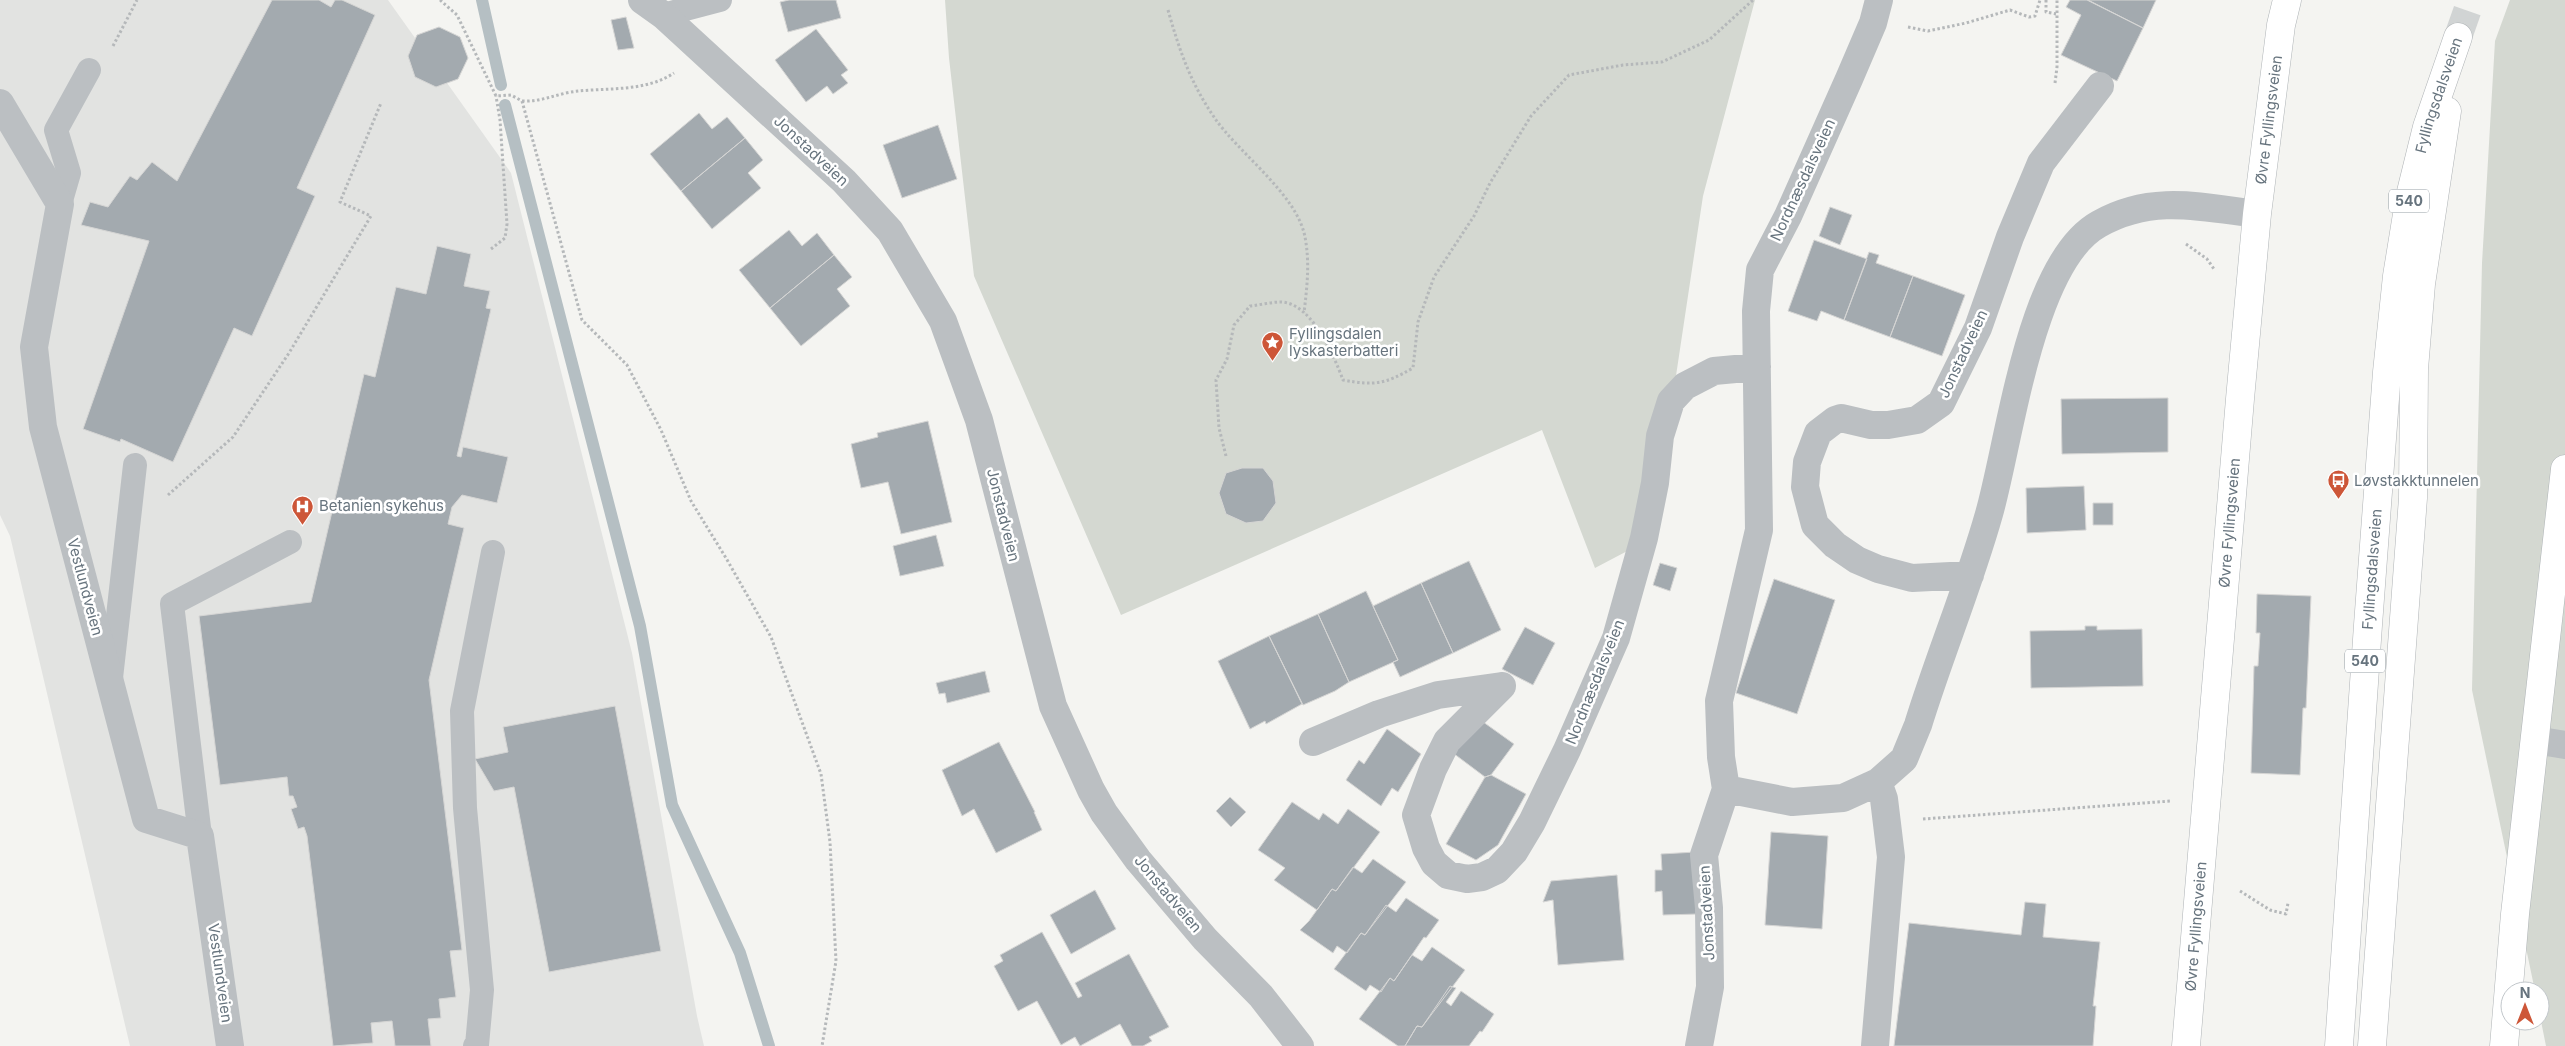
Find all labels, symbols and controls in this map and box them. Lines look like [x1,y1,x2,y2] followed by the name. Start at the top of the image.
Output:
[2411,35,2466,155] street label: Fyllingsdalsveien
[2251,54,2286,186] street label: Øvre Fyllingsveien
[770,111,853,190] street label: Jonstadveien
[1766,116,1839,244] street label: Nordnæsdalsveien
[2389,190,2429,212] road number: 540
[1934,307,1991,401] street label: Jonstadveien
[1289,324,1398,360] place label: Fyllingsdalen lyskasterbatteri
[1261,331,1285,362] place icon: Fyllingsdalen lyskasterbatteri
[2214,457,2244,588] street label: Øvre Fyllingsveien
[983,466,1024,563] street label: Jonstadveien
[2326,469,2350,500] bus stop icon: Løvstakktunnelen
[2354,471,2479,490] place label: Løvstakktunnelen
[291,494,315,525] hospital icon: Betanien sykehus
[319,496,444,515] place label: Betanien sykehus
[2358,508,2386,630] street label: Fyllingsdalsveien
[63,536,108,638] street label: Vestlundveien
[1561,617,1628,747] street label: Nordnæsdalsveien
[2345,649,2385,672] road number: 540
[1131,851,1206,936] street label: Jonstadveien
[2181,861,2210,992] street label: Øvre Fyllingsveien
[1695,865,1718,961] street label: Jonstadveien
[204,922,237,1024] street label: Vestlundveien
[2500,981,2550,1031] north arrow
[2520,984,2530,1001] text: N

